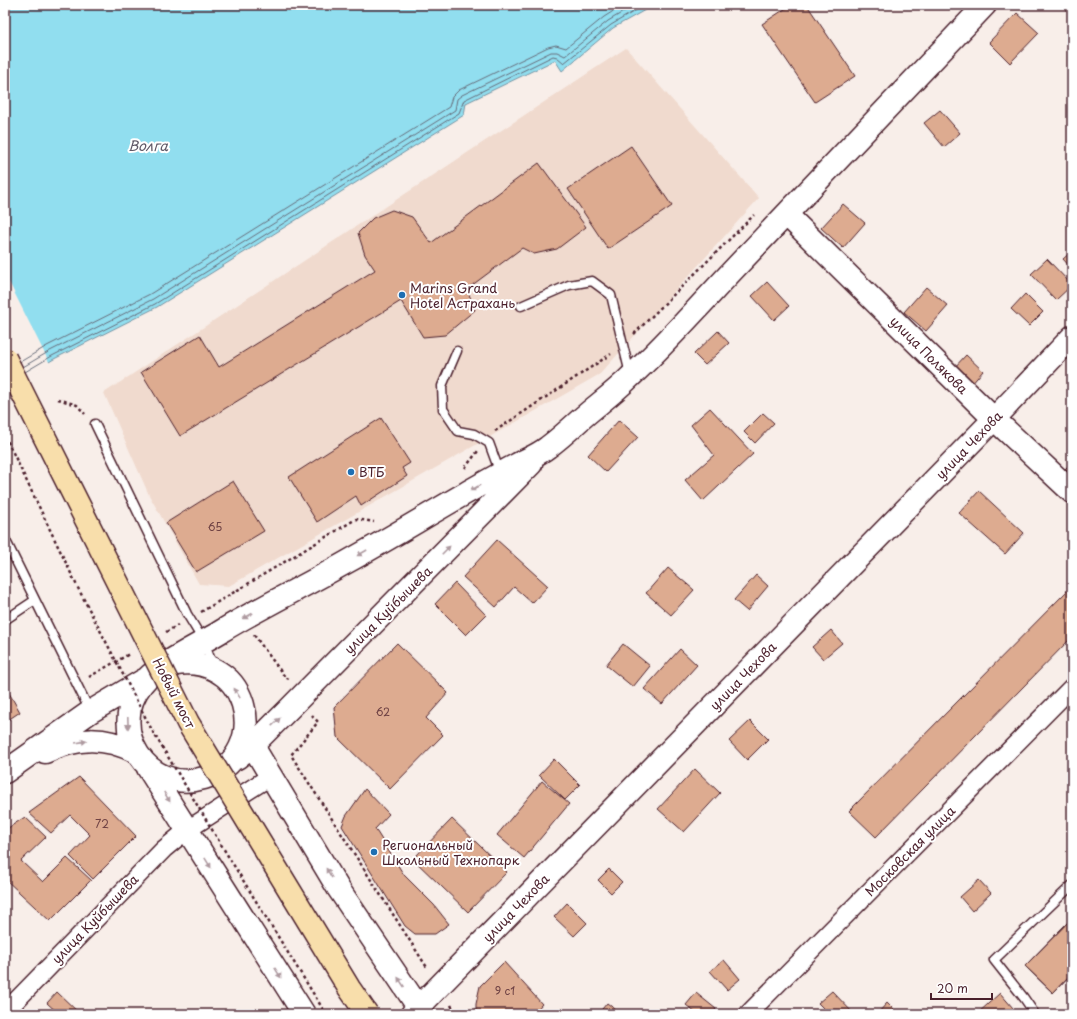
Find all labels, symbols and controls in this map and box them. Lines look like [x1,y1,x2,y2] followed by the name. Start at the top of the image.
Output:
[128,135,169,156] water label: Волга
[410,278,516,312] place label: Marins Grand Hotel Астрахань
[397,290,407,300] marker: Marins Grand Hotel Астрахань
[886,311,973,398] street label: улица Полякова
[931,406,1007,483] street label: улица Чехова
[359,462,385,481] place label: ВТБ
[346,467,356,477] marker: ВТБ
[469,485,481,492] one-way arrow
[208,518,222,535] house number: 65
[441,545,451,555] one-way arrow
[356,550,368,557] one-way arrow
[339,561,437,658] street label: улица Куйбышева
[242,612,254,619] one-way arrow
[705,637,781,714] street label: улица Чехова
[149,654,201,732] street label: Новый мост
[234,687,241,698] one-way arrow
[376,703,390,720] house number: 62
[125,717,131,730] one-way arrow
[271,717,281,727] one-way arrow
[75,739,87,745] one-way arrow
[163,792,170,803] one-way arrow
[860,801,960,900] street label: Московская улица
[95,815,109,832] house number: 72
[382,835,520,869] place label: Региональный Школьный Технопарк
[369,847,379,857] marker: Региональный Школьный Технопарк
[204,858,212,868] one-way arrow
[326,867,333,879] one-way arrow
[47,869,143,968] street label: улица Куйбышева
[478,869,554,946] street label: улица Чехова
[274,967,281,979] one-way arrow
[931,975,992,1001] scale bar
[397,976,405,987] one-way arrow
[937,979,968,997] text: 20 m
[495,982,515,999] house number: 9 с1

